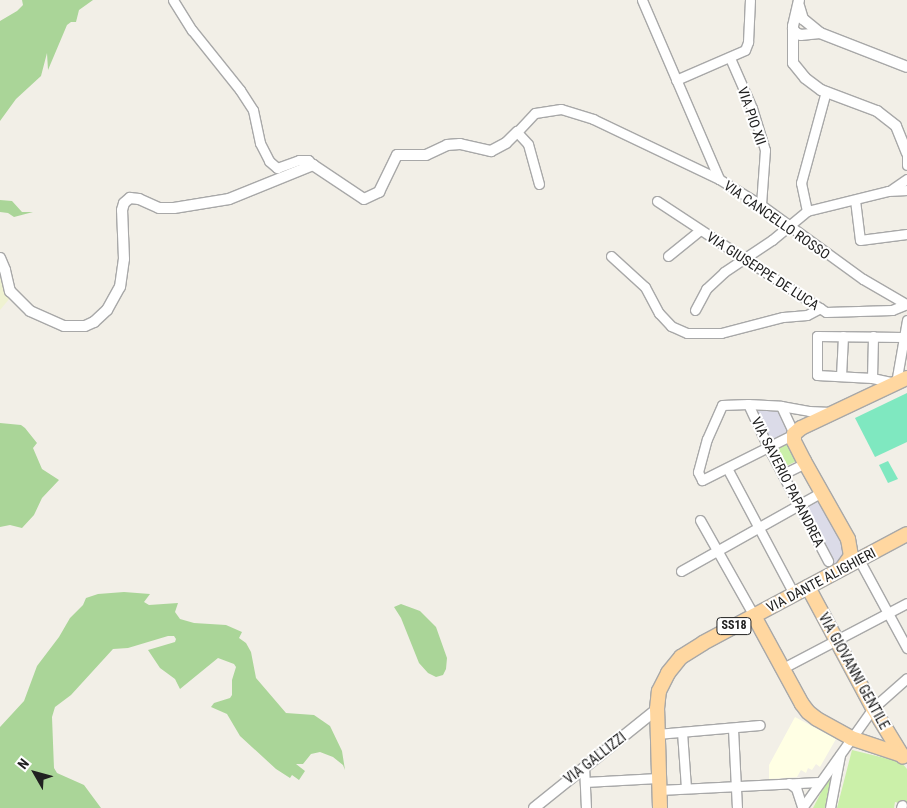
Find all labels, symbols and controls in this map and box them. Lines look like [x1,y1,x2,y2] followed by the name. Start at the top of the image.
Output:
[734,85,770,147] street label: VIA PIO XII
[721,177,833,263] street label: VIA CANCELLO ROSSO
[704,228,822,314] street label: VIA GIUSEPPE DE LUCA
[748,414,828,550] street label: VIA SAVERIO PAPANDREA
[764,544,878,616] street label: VIA DANTE ALIGHIERI
[815,610,893,732] street label: VIA GIOVANNI GENTILE
[715,616,753,636] road number: SS18
[561,729,629,787] street label: VIA GALLIZZI
[10,748,60,798] north arrow
[14,755,32,772] text: N

